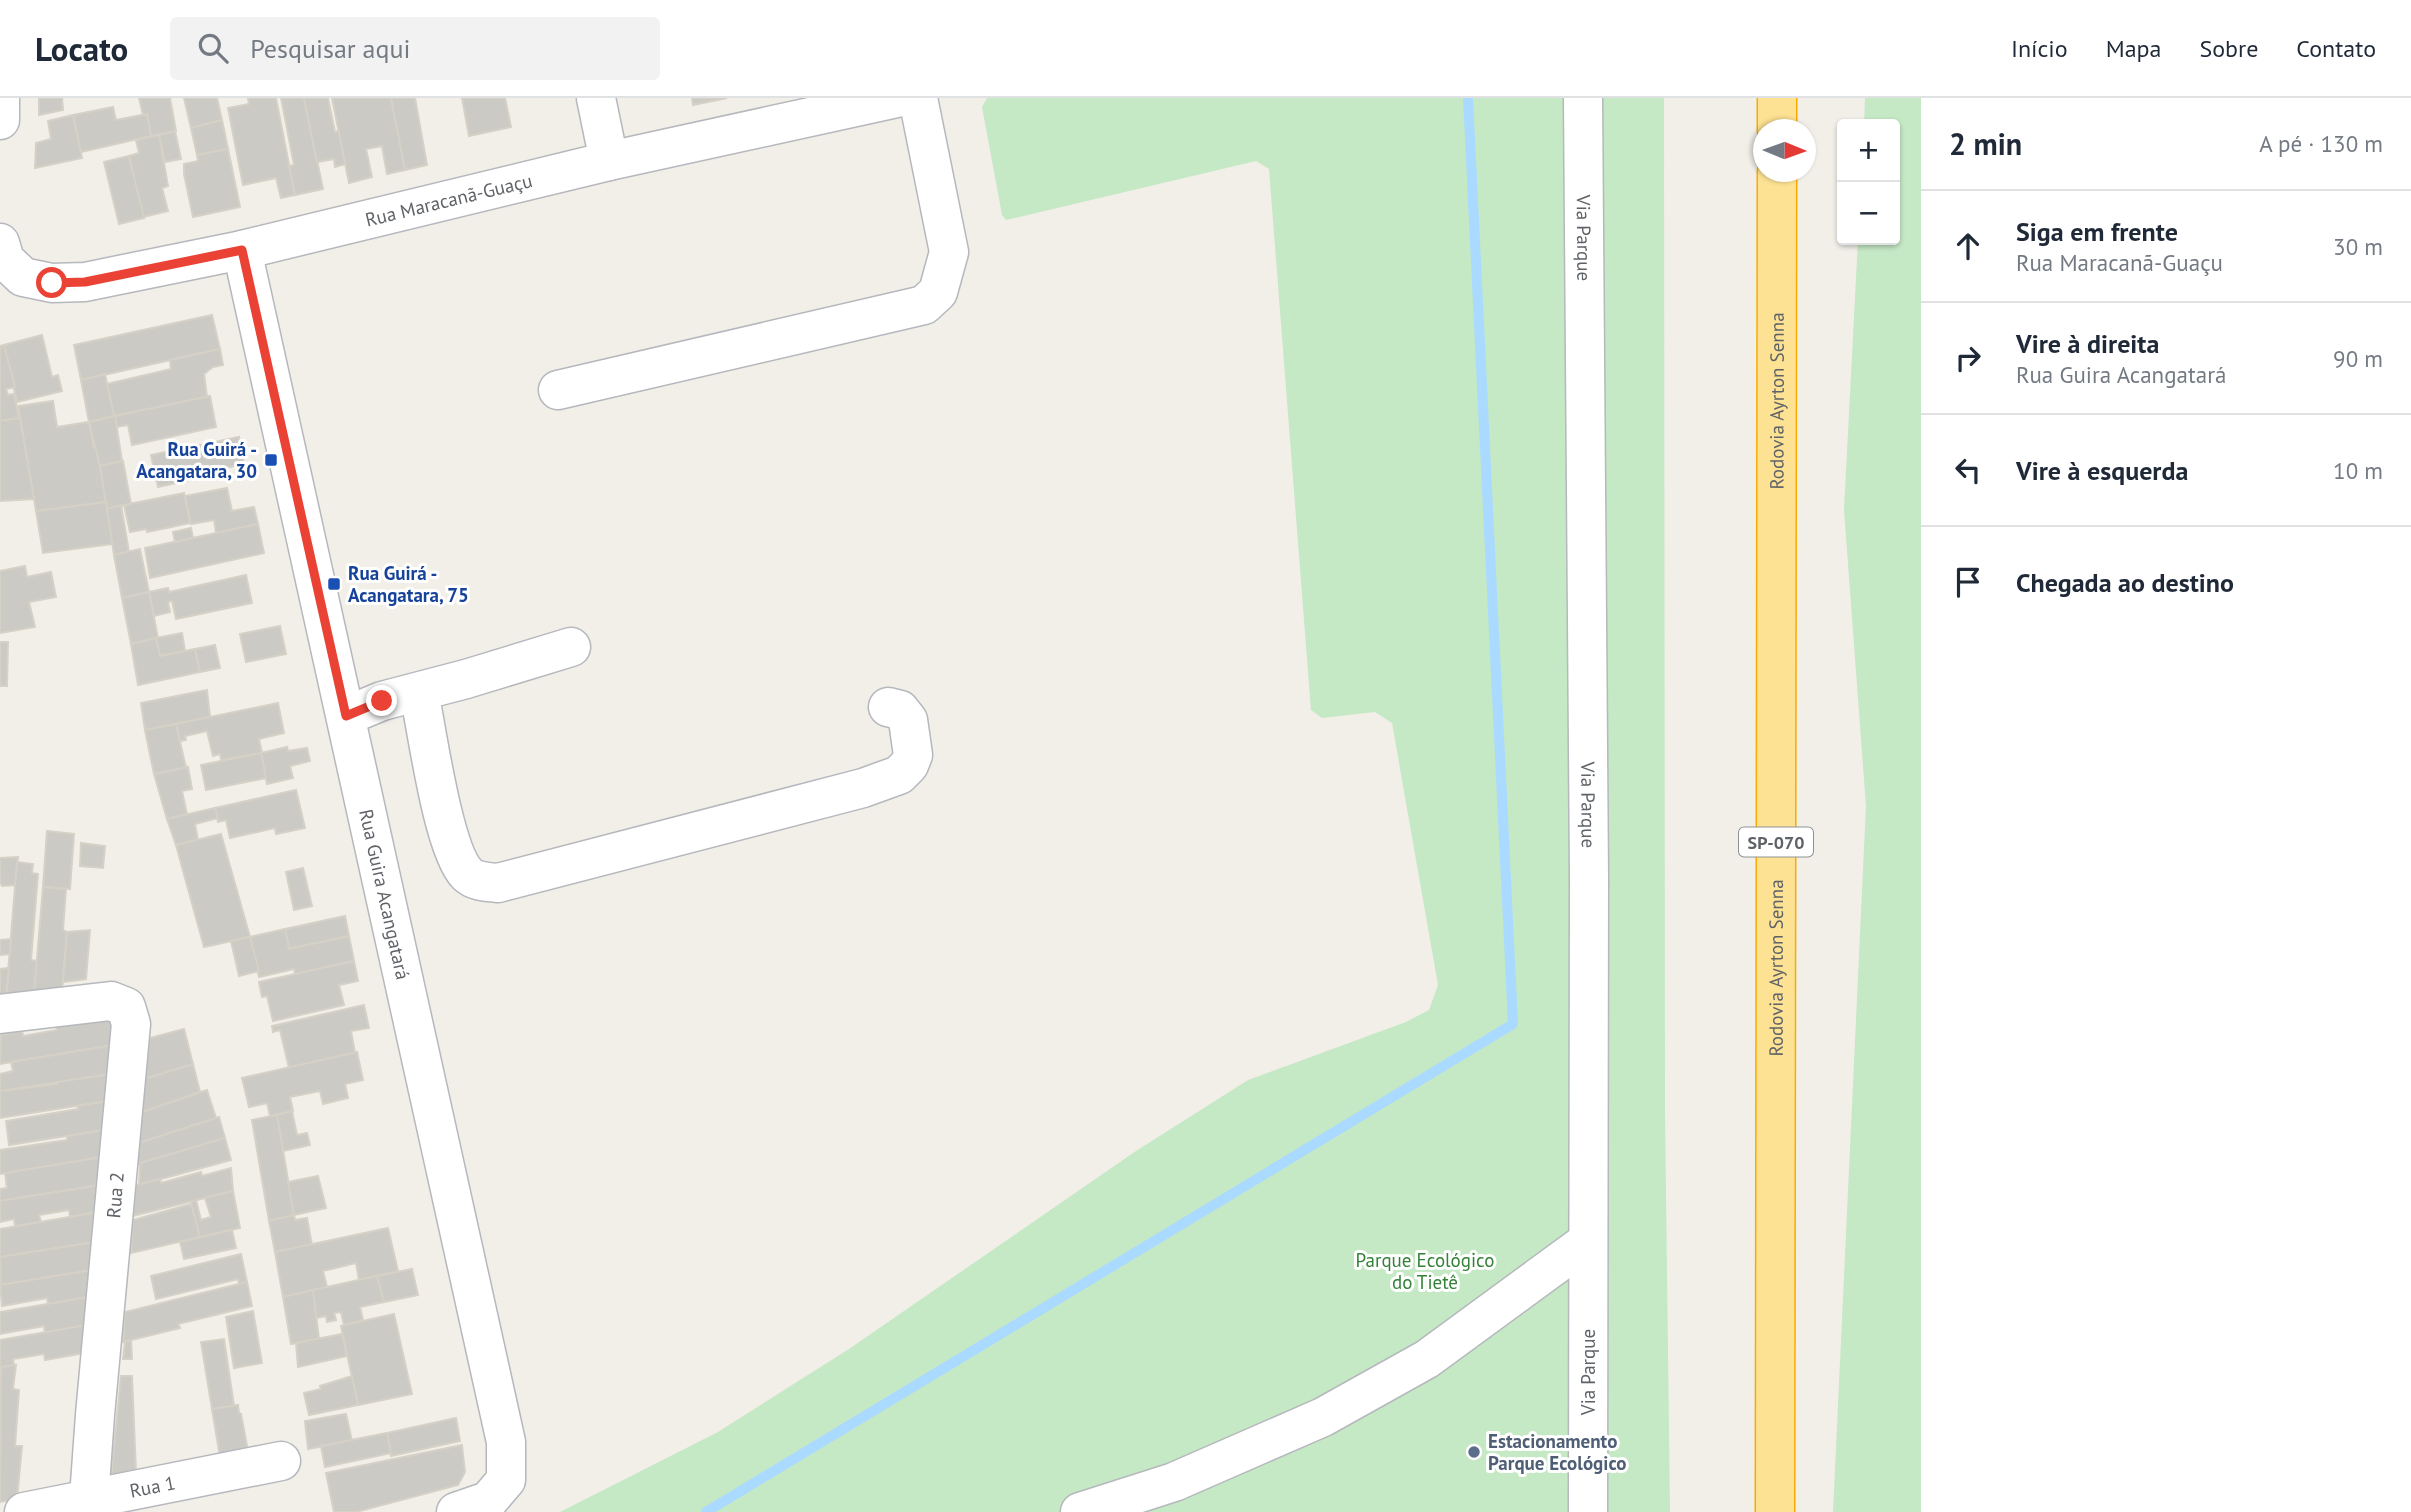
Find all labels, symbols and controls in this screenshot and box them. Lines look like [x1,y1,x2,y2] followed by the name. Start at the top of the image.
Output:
[170,17,660,80] search box
[35,27,128,70] text: Locato
[194,29,232,67] icon: search
[250,32,410,65] text: Pesquisar aqui
[2011,33,2068,64] text: Início
[2106,33,2161,64] text: Mapa
[2199,33,2258,64] text: Sobre
[2296,33,2376,64] text: Contato
[1753,119,1816,182] north arrow
[1837,119,1900,245] map controls
[1837,119,1900,182] button: +
[1949,124,2022,163] text: 2 min
[2259,129,2383,158] text: A pé · 130 m
[363,168,535,232] street label: Rua Maracanã-Guaçu
[1837,182,1900,245] button: −
[1572,194,1596,281] street label: Via Parque
[2016,215,2178,248] text: Siga em frente
[1949,227,1987,265] icon: ahead
[2333,232,2383,261] text: 30 m
[2016,248,2223,277] text: Rua Maracanã-Guaçu
[36,267,67,298] route start
[1765,312,1789,490] street label: Rodovia Ayrton Senna
[2016,327,2159,360] text: Vire à direita
[1949,339,1987,377] icon: right
[2333,344,2383,373] text: 90 m
[2016,360,2226,389] text: Rua Guira Acangatará
[136,437,257,483] place label: Rua Guirá - Acangatara, 30
[1949,451,1987,489] icon: left
[263,452,279,468] marker: Rua Guirá - Acangatara, 30
[2016,454,2188,487] text: Vire à esquerda
[2333,456,2383,485] text: 10 m
[348,561,469,607] place label: Rua Guirá - Acangatara, 75
[1949,563,1987,601] icon: arrive
[2016,566,2234,599] text: Chegada ao destino
[326,576,342,592] marker: Rua Guirá - Acangatara, 75
[366,685,397,716] route end
[1576,761,1601,848] street label: Via Parque
[354,807,415,982] street label: Rua Guira Acangatará
[1739,828,1813,856] road number: SP-070
[1764,879,1788,1057] street label: Rodovia Ayrton Senna
[101,1171,129,1219] street label: Rua 2
[1356,1248,1494,1294] park label: Parque Ecológico do Tietê
[1576,1329,1600,1416] street label: Via Parque
[1488,1429,1627,1475] place label: Estacionamento Parque Ecológico
[1466,1444,1482,1460] marker: Estacionamento Parque Ecológico
[127,1470,178,1503] street label: Rua 1

